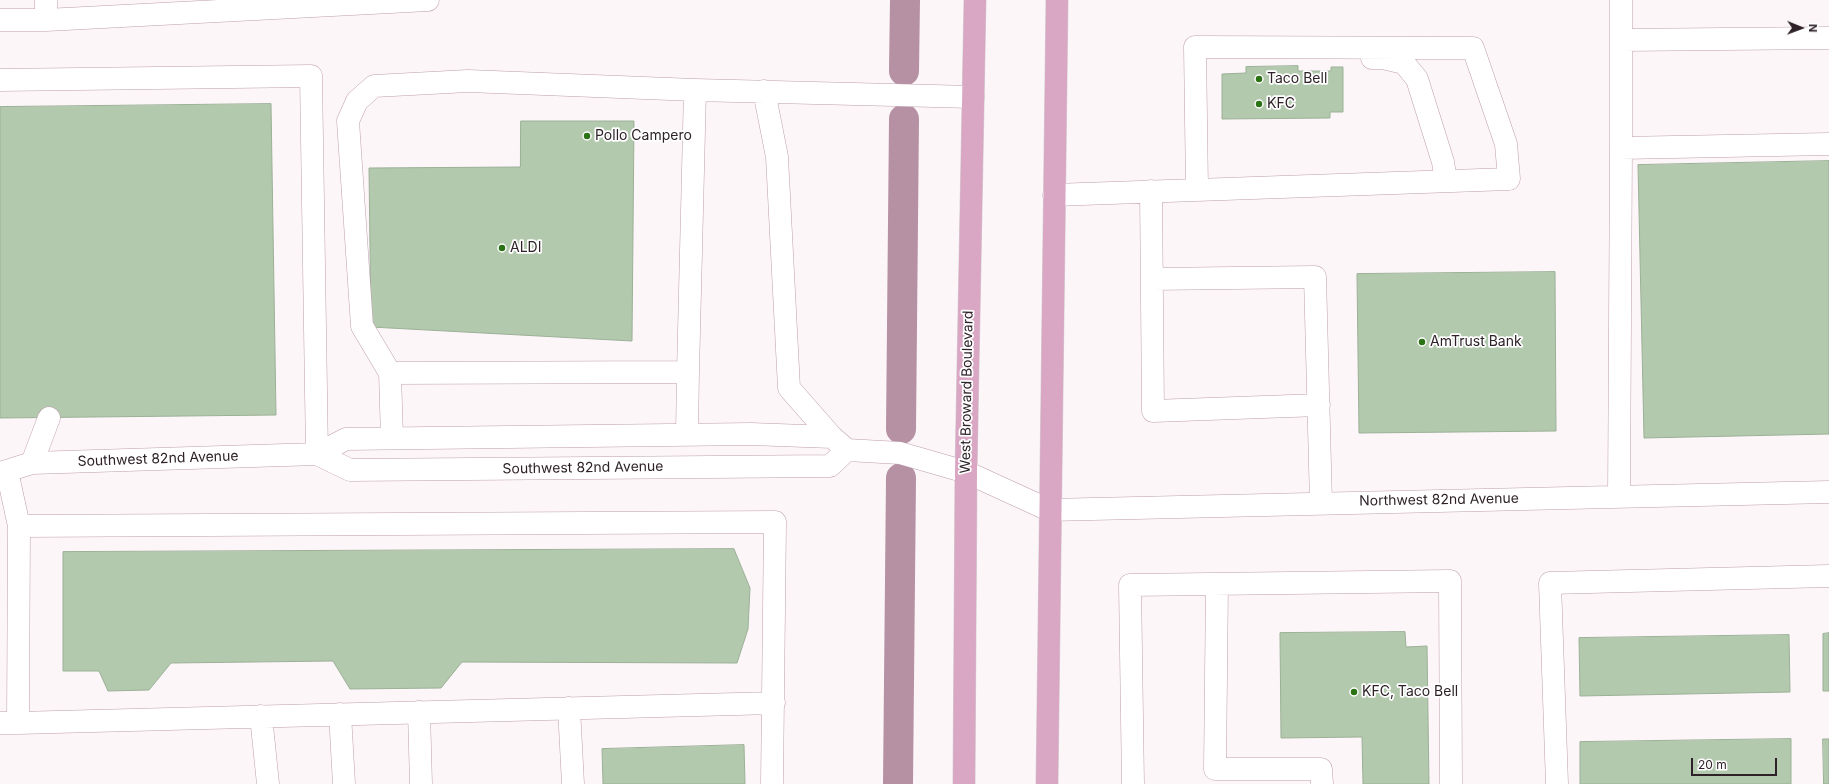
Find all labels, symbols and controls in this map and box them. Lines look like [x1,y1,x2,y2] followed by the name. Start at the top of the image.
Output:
[1781,8,1821,48] north arrow
[1806,24,1820,33] text: N
[1267,71,1327,87] place label: Taco Bell
[1254,74,1264,84] marker: Taco Bell
[1267,96,1295,112] place label: KFC
[1254,99,1264,109] marker: KFC
[595,128,692,144] place label: Pollo Campero
[582,131,592,141] marker: Pollo Campero
[510,240,541,256] place label: ALDI
[497,243,507,253] marker: ALDI
[957,310,977,474] street label: West Broward Boulevard
[1430,334,1522,350] place label: AmTrust Bank
[1417,337,1427,347] marker: AmTrust Bank
[77,448,239,470] street label: Southwest 82nd Avenue
[502,458,664,478] street label: Southwest 82nd Avenue
[1359,490,1519,510] street label: Northwest 82nd Avenue
[1362,684,1458,700] place label: KFC, Taco Bell
[1349,687,1359,697] marker: KFC, Taco Bell
[1693,750,1779,776] scale bar
[1698,757,1727,772] text: 20 m

